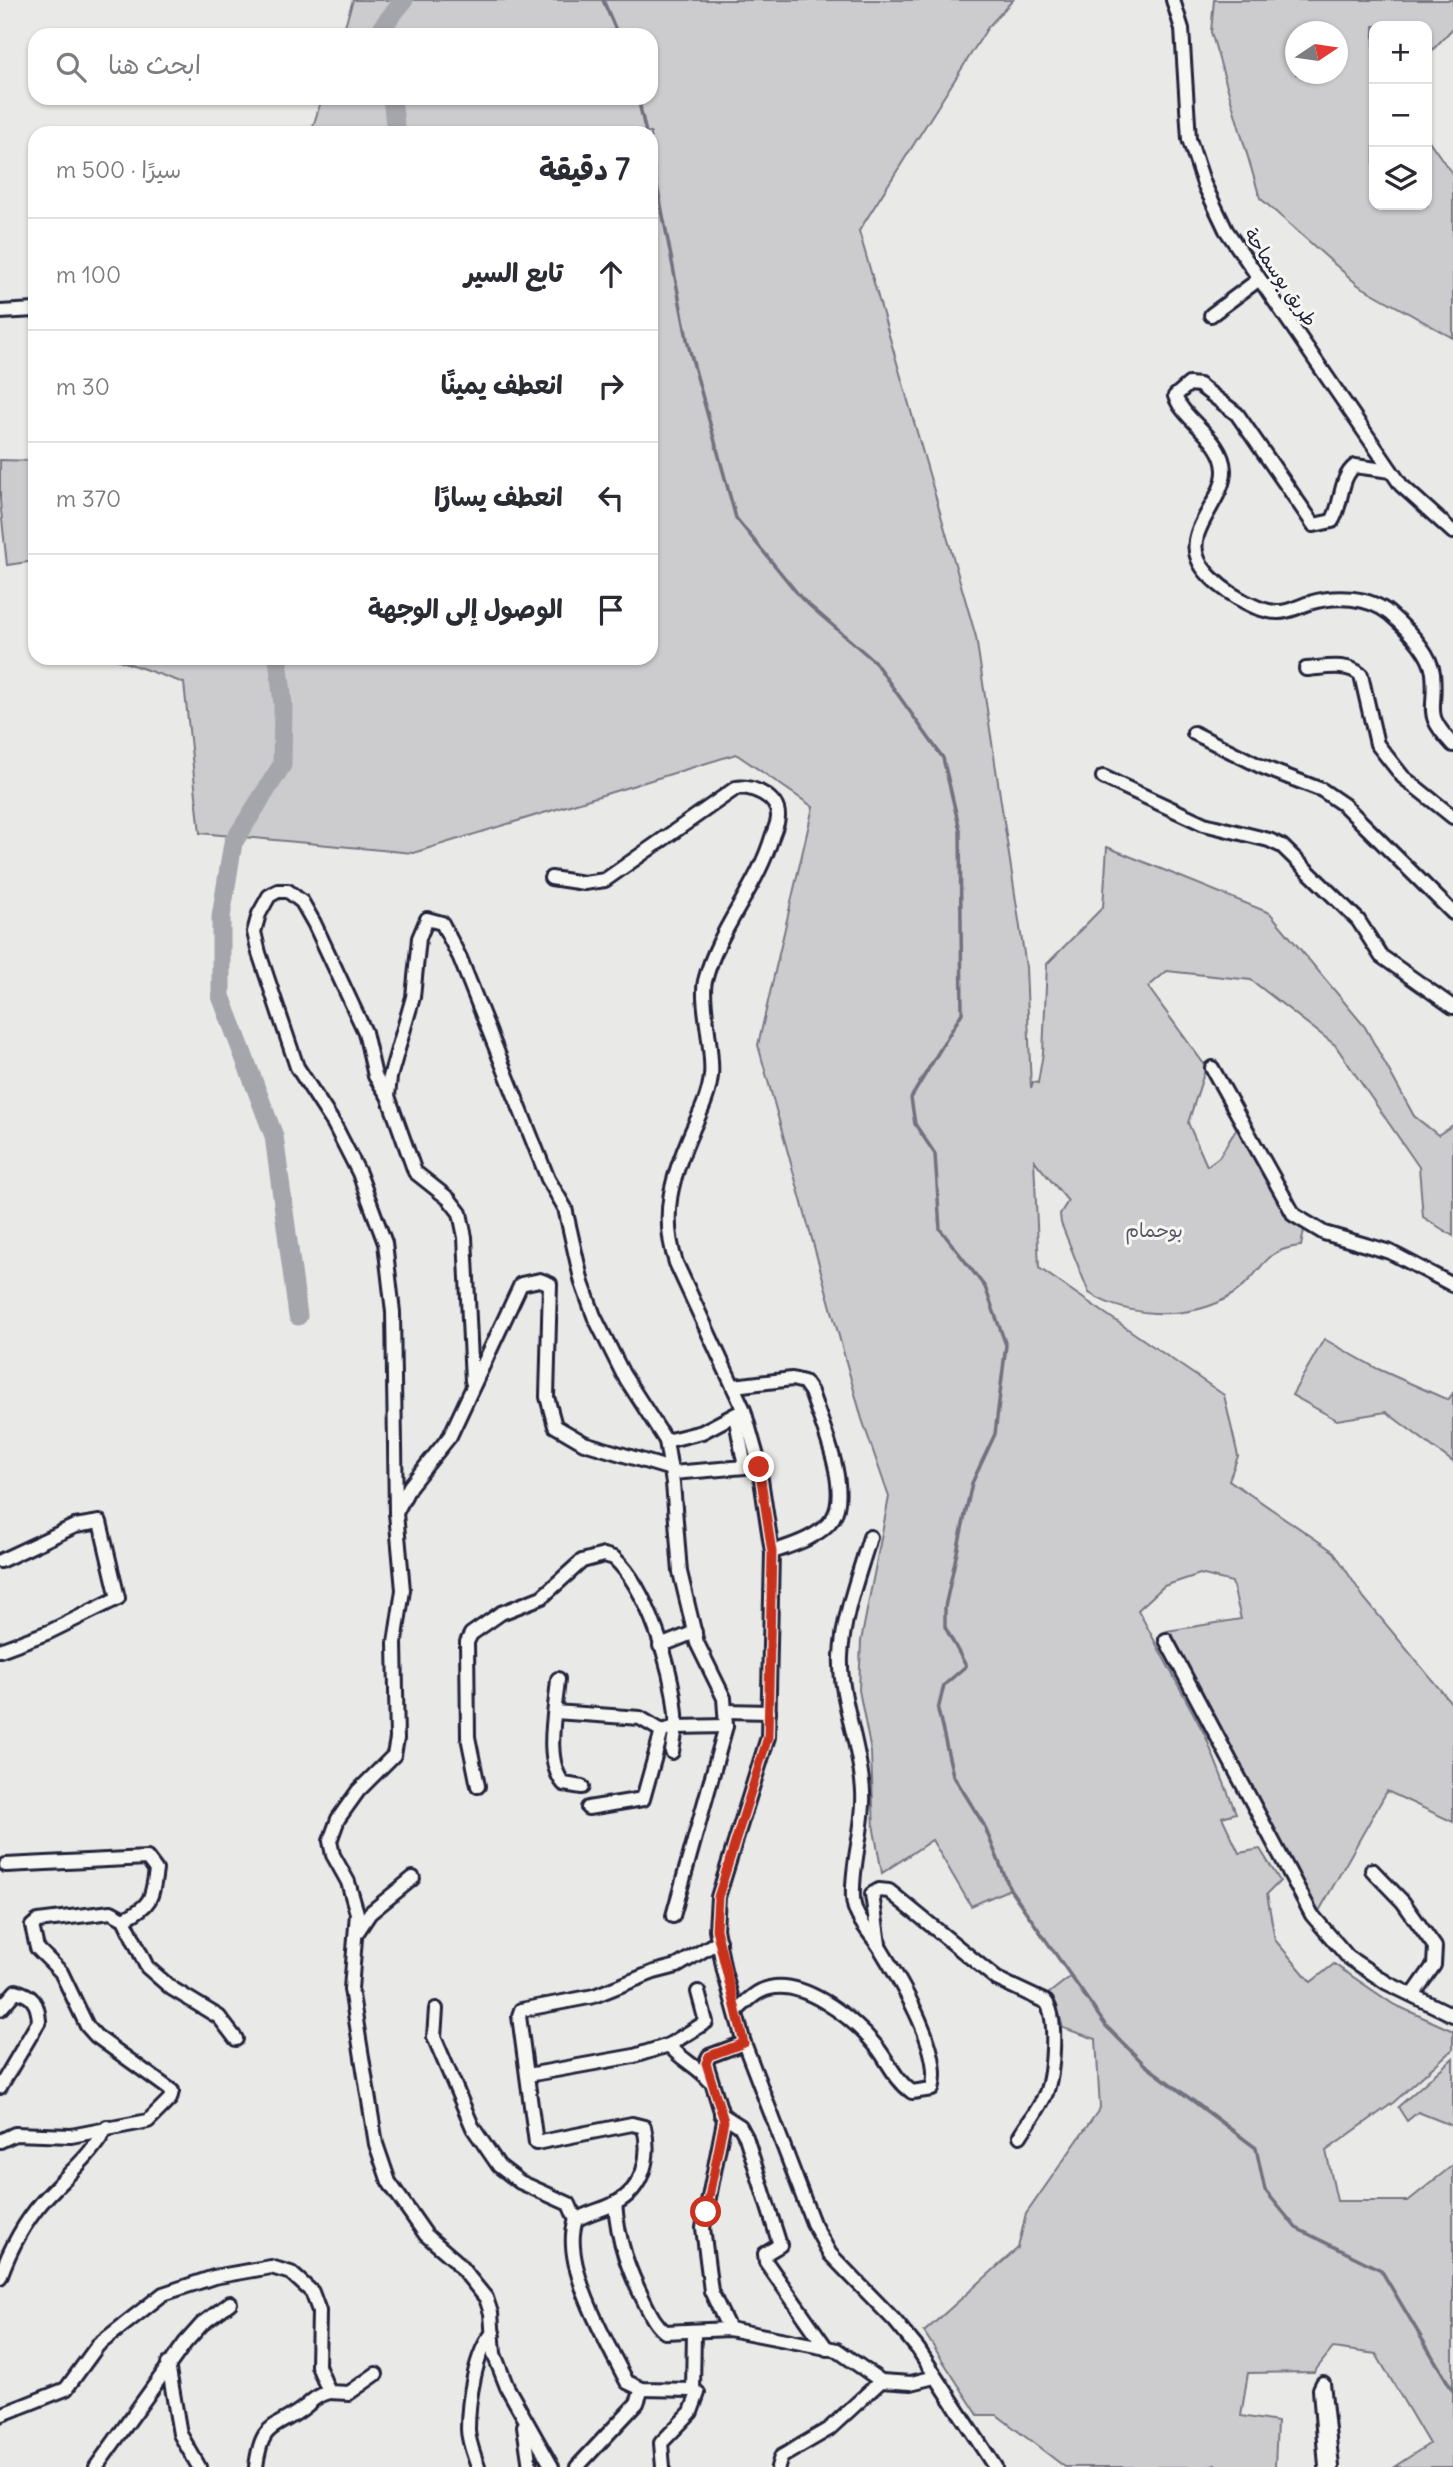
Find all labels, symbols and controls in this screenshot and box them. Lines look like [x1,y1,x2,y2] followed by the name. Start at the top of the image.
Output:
[1285,21,1348,84] north arrow
[1369,21,1432,210] map controls
[1369,21,1432,84] button: +
[28,28,658,105] search box
[52,48,90,86] icon: search
[108,48,201,81] text: ابحث هنا
[1369,84,1432,147] button: −
[1369,147,1432,210] button: layers
[539,150,630,188] text: 7 دقيقة
[56,155,181,184] text: سيرًا · 500 m
[1239,223,1323,331] street label: طريق بوسماحة
[592,255,630,293] icon: ahead
[464,256,563,289] text: تابع السير
[56,260,121,289] text: 100 m
[592,367,630,405] icon: right
[441,368,563,401] text: انعطف يمينًا
[56,372,110,401] text: 30 m
[592,479,630,517] icon: left
[434,480,563,513] text: انعطف يسارًا
[56,484,121,513] text: 370 m
[592,591,630,629] icon: arrive
[368,592,563,625] text: الوصول إلى الوجهة
[1125,1218,1183,1245] park label: بوحمام
[743,1451,774,1482] route end
[690,2196,721,2227] route start

